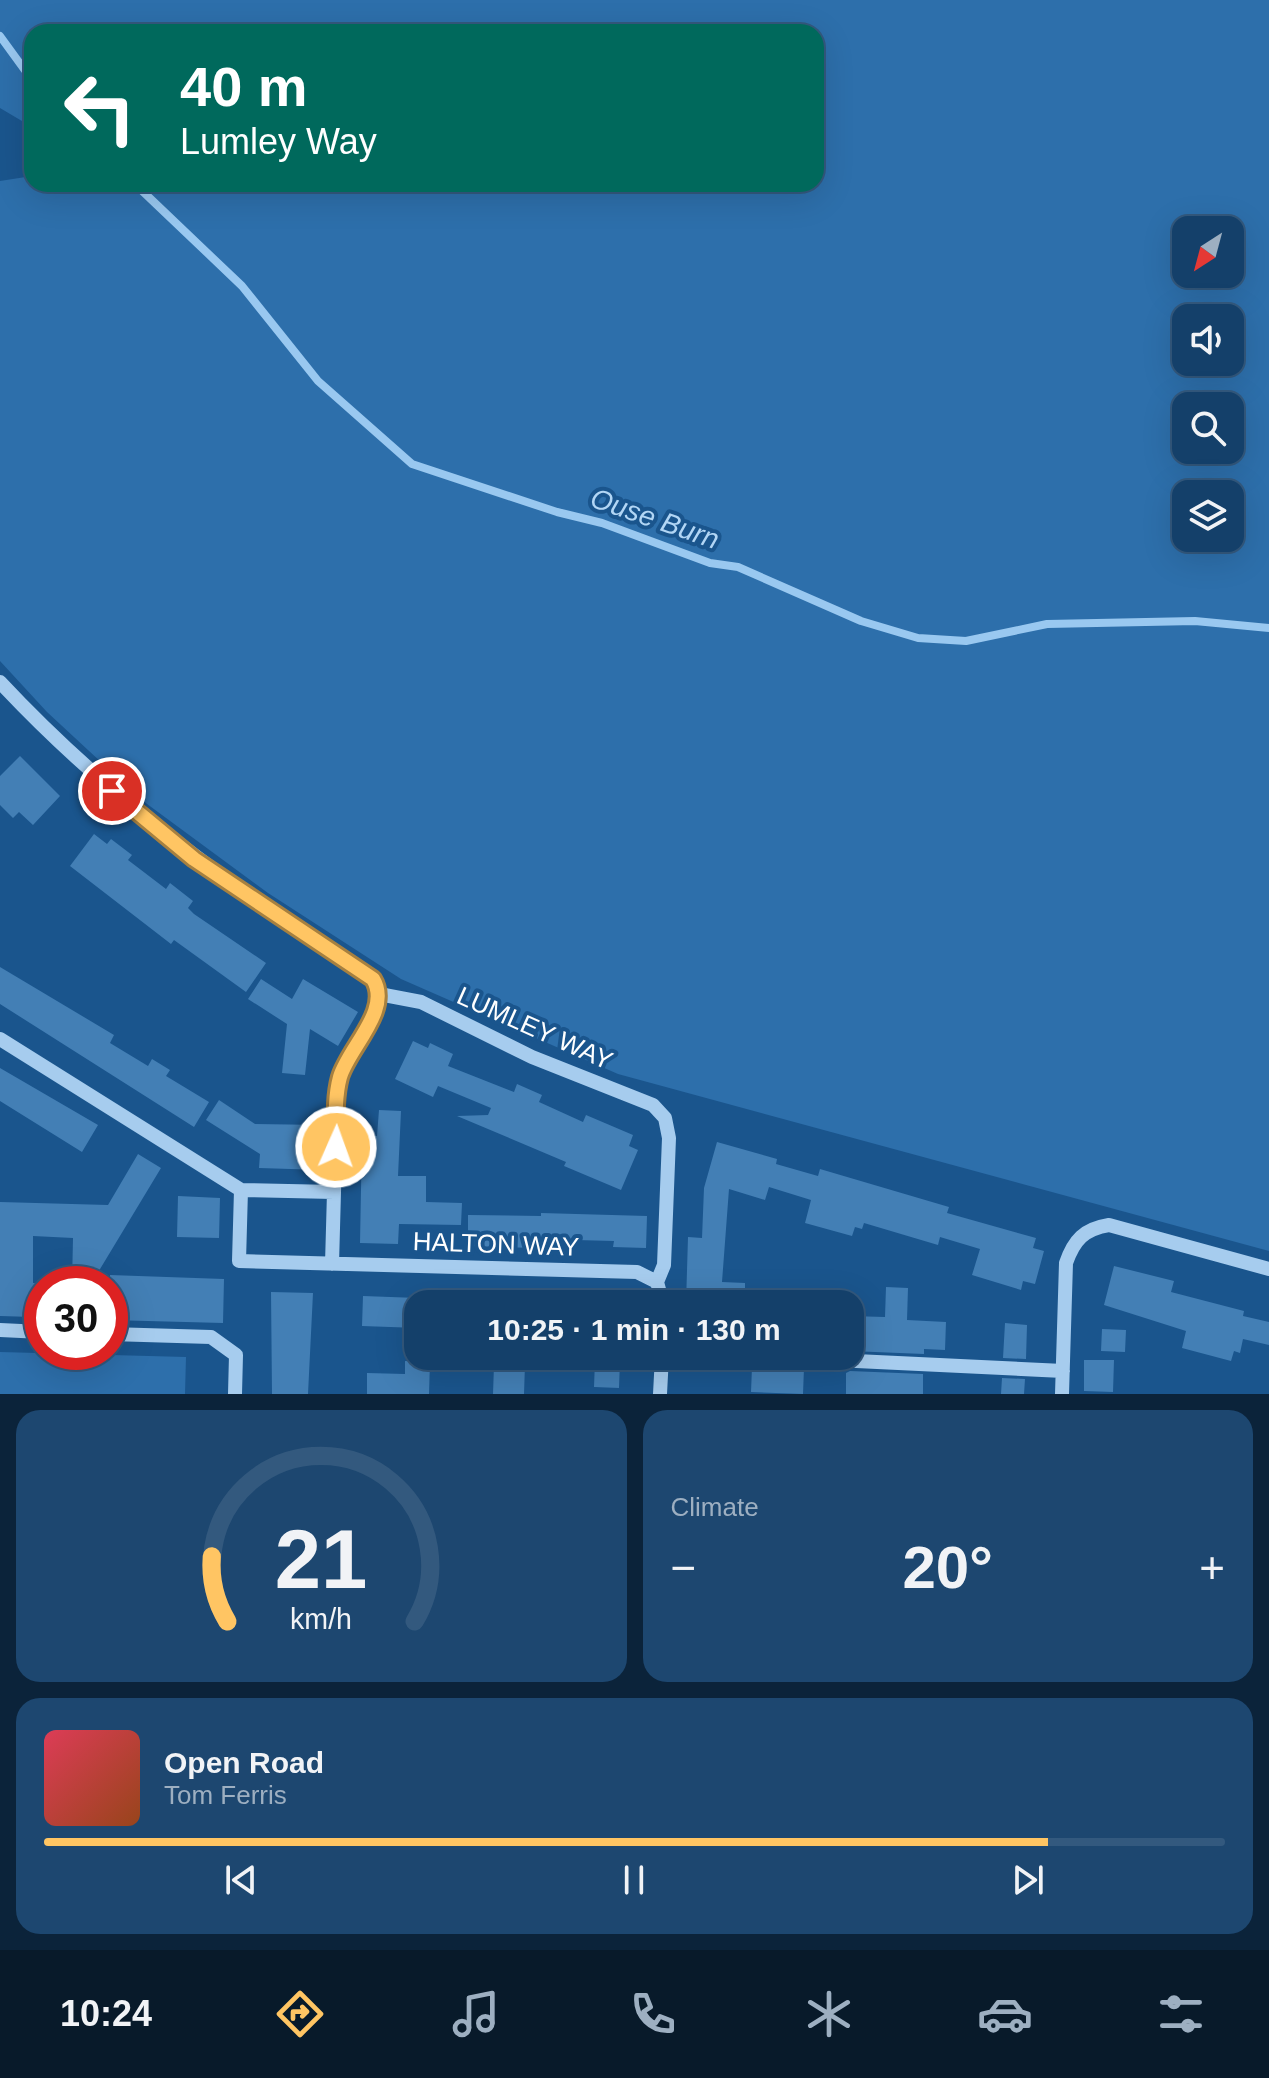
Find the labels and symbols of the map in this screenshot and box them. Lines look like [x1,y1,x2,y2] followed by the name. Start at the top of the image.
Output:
[1172,216,1244,288] north arrow
[587,482,723,555] water label: Ouse Burn
[78,757,146,825] pin
[453,980,617,1076] street label: LUMLEY WAY
[294,1105,378,1189] position arrow
[412,1226,580,1262] street label: HALTON WAY
[24,1266,128,1370] speed limit sign: 30

